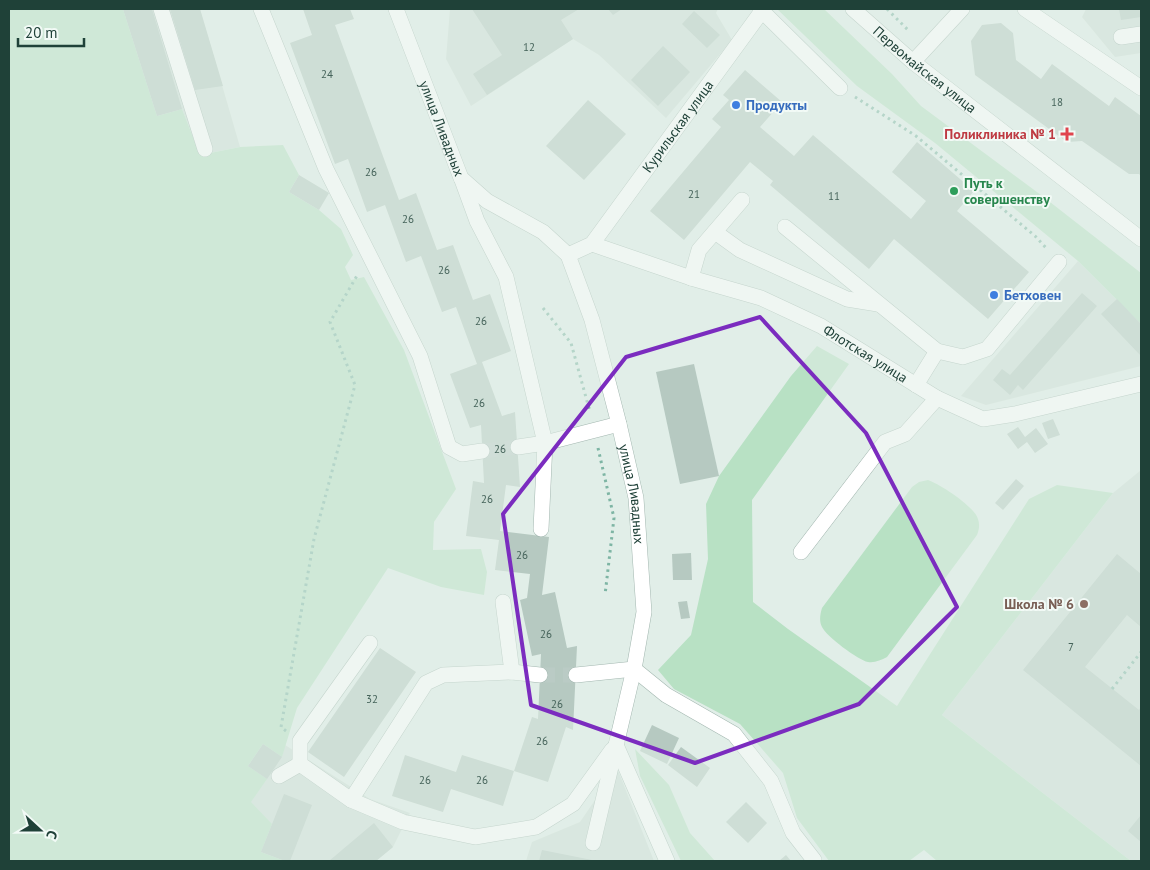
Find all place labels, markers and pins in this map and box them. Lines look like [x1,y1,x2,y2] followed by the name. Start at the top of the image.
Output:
[746,96,807,114] place label: Продукты
[730,99,742,111] marker: Продукты
[944,125,1056,143] place label: Поликлиника № 1
[1060,127,1074,141] marker: Поликлиника № 1
[964,174,1050,208] place label: Путь к совершенству
[948,185,960,197] marker: Путь к совершенству
[1004,286,1061,304] place label: Бетховен
[988,289,1000,301] marker: Бетховен
[1004,595,1074,613] place label: Школа № 6
[1078,598,1090,610] marker: Школа № 6

